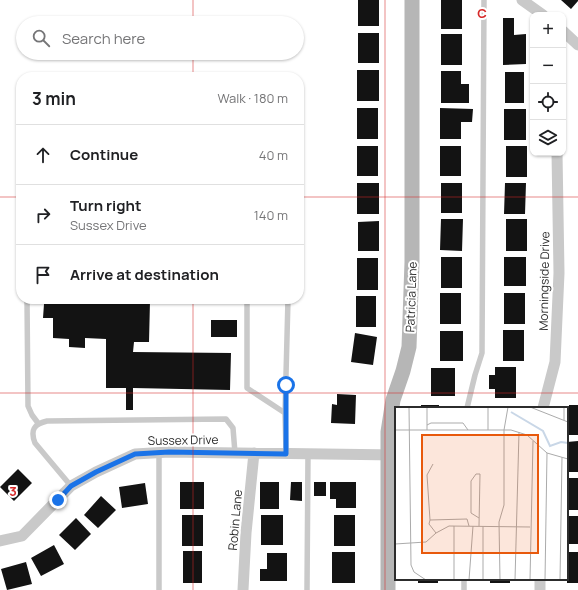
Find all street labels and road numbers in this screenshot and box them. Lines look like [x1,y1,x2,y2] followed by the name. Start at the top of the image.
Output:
[535,231,553,331] street label: Morningside Drive
[401,261,421,333] street label: Patricia Lane
[148,431,218,449] street label: Sussex Drive
[224,489,246,551] street label: Robin Lane

